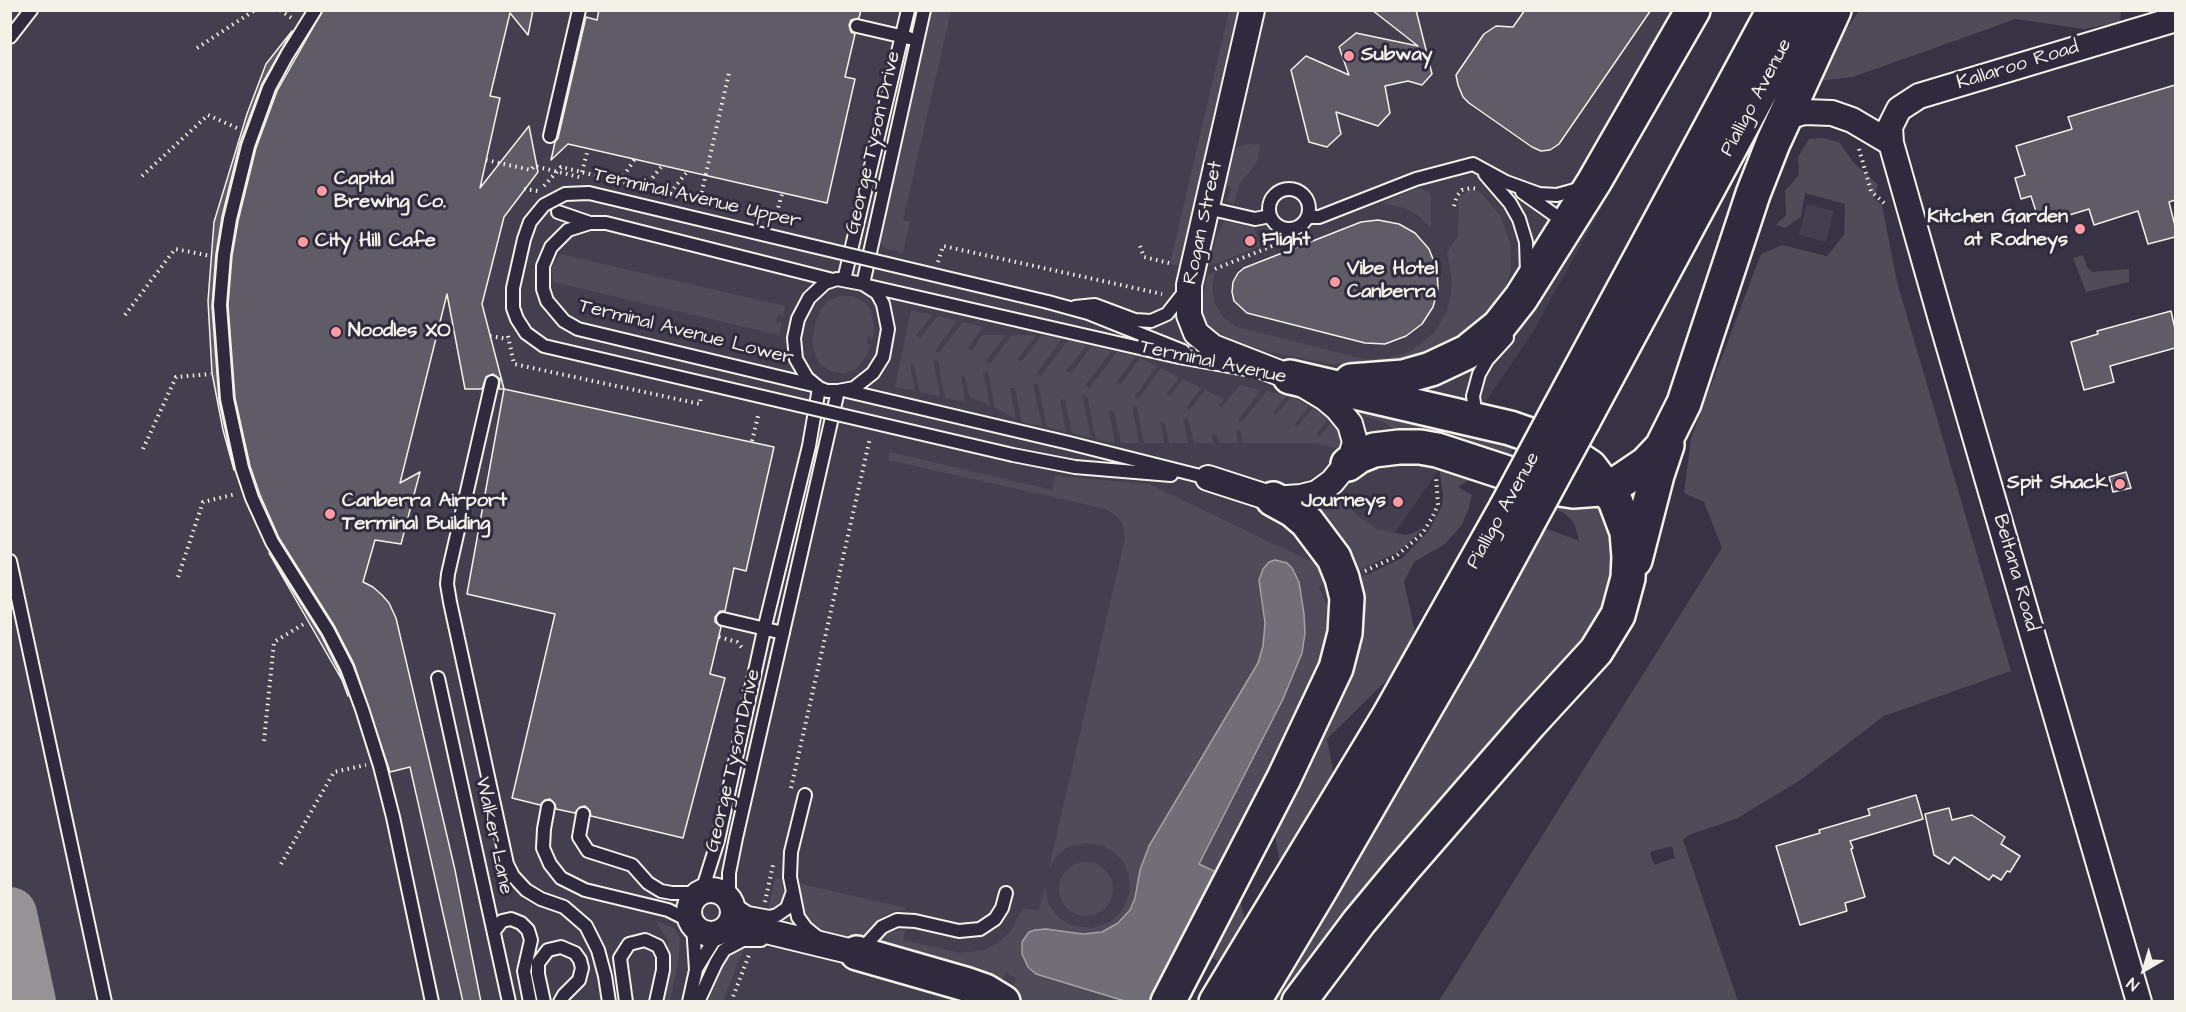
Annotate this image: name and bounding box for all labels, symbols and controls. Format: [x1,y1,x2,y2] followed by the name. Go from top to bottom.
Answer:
[1716,35,1798,161] street label: Pialligo Avenue
[1954,36,2082,96] street label: Kallaroo Road
[1361,44,1433,68] place label: Subway
[841,49,907,237] street label: George Tyson Drive
[1342,49,1356,63] marker: Subway
[1179,159,1229,287] street label: Rogan Street
[591,163,803,235] street label: Terminal Avenue Upper
[334,168,446,215] place label: Capital Brewing Co.
[315,184,329,198] marker: Capital Brewing Co.
[1927,206,2068,253] place label: Kitchen Garden at Rodneys
[2073,222,2087,236] marker: Kitchen Garden at Rodneys
[1262,229,1310,253] place label: Flight
[315,230,436,254] place label: City Hill Cafe
[1243,234,1257,248] marker: Flight
[296,235,310,249] marker: City Hill Cafe
[1347,258,1438,305] place label: Vibe Hotel Canberra
[1328,275,1342,289] marker: Vibe Hotel Canberra
[576,295,796,371] street label: Terminal Avenue Lower
[348,320,451,344] place label: Noodles XO
[329,325,343,339] marker: Noodles XO
[1138,336,1288,390] street label: Terminal Avenue
[1462,448,1546,574] street label: Pialligo Avenue
[2007,472,2108,496] place label: Spit Shack
[2113,477,2127,491] marker: Spit Shack
[342,490,507,537] place label: Canberra Airport Terminal Building
[1301,490,1386,514] place label: Journeys
[1391,495,1405,509] marker: Journeys
[323,507,337,521] marker: Canberra Airport Terminal Building
[1987,512,2043,634] street label: Beltana Road
[701,667,767,855] street label: George Tyson Drive
[469,775,517,897] street label: Walker Lane
[2114,940,2174,1000] north arrow
[2122,972,2144,996] text: N

